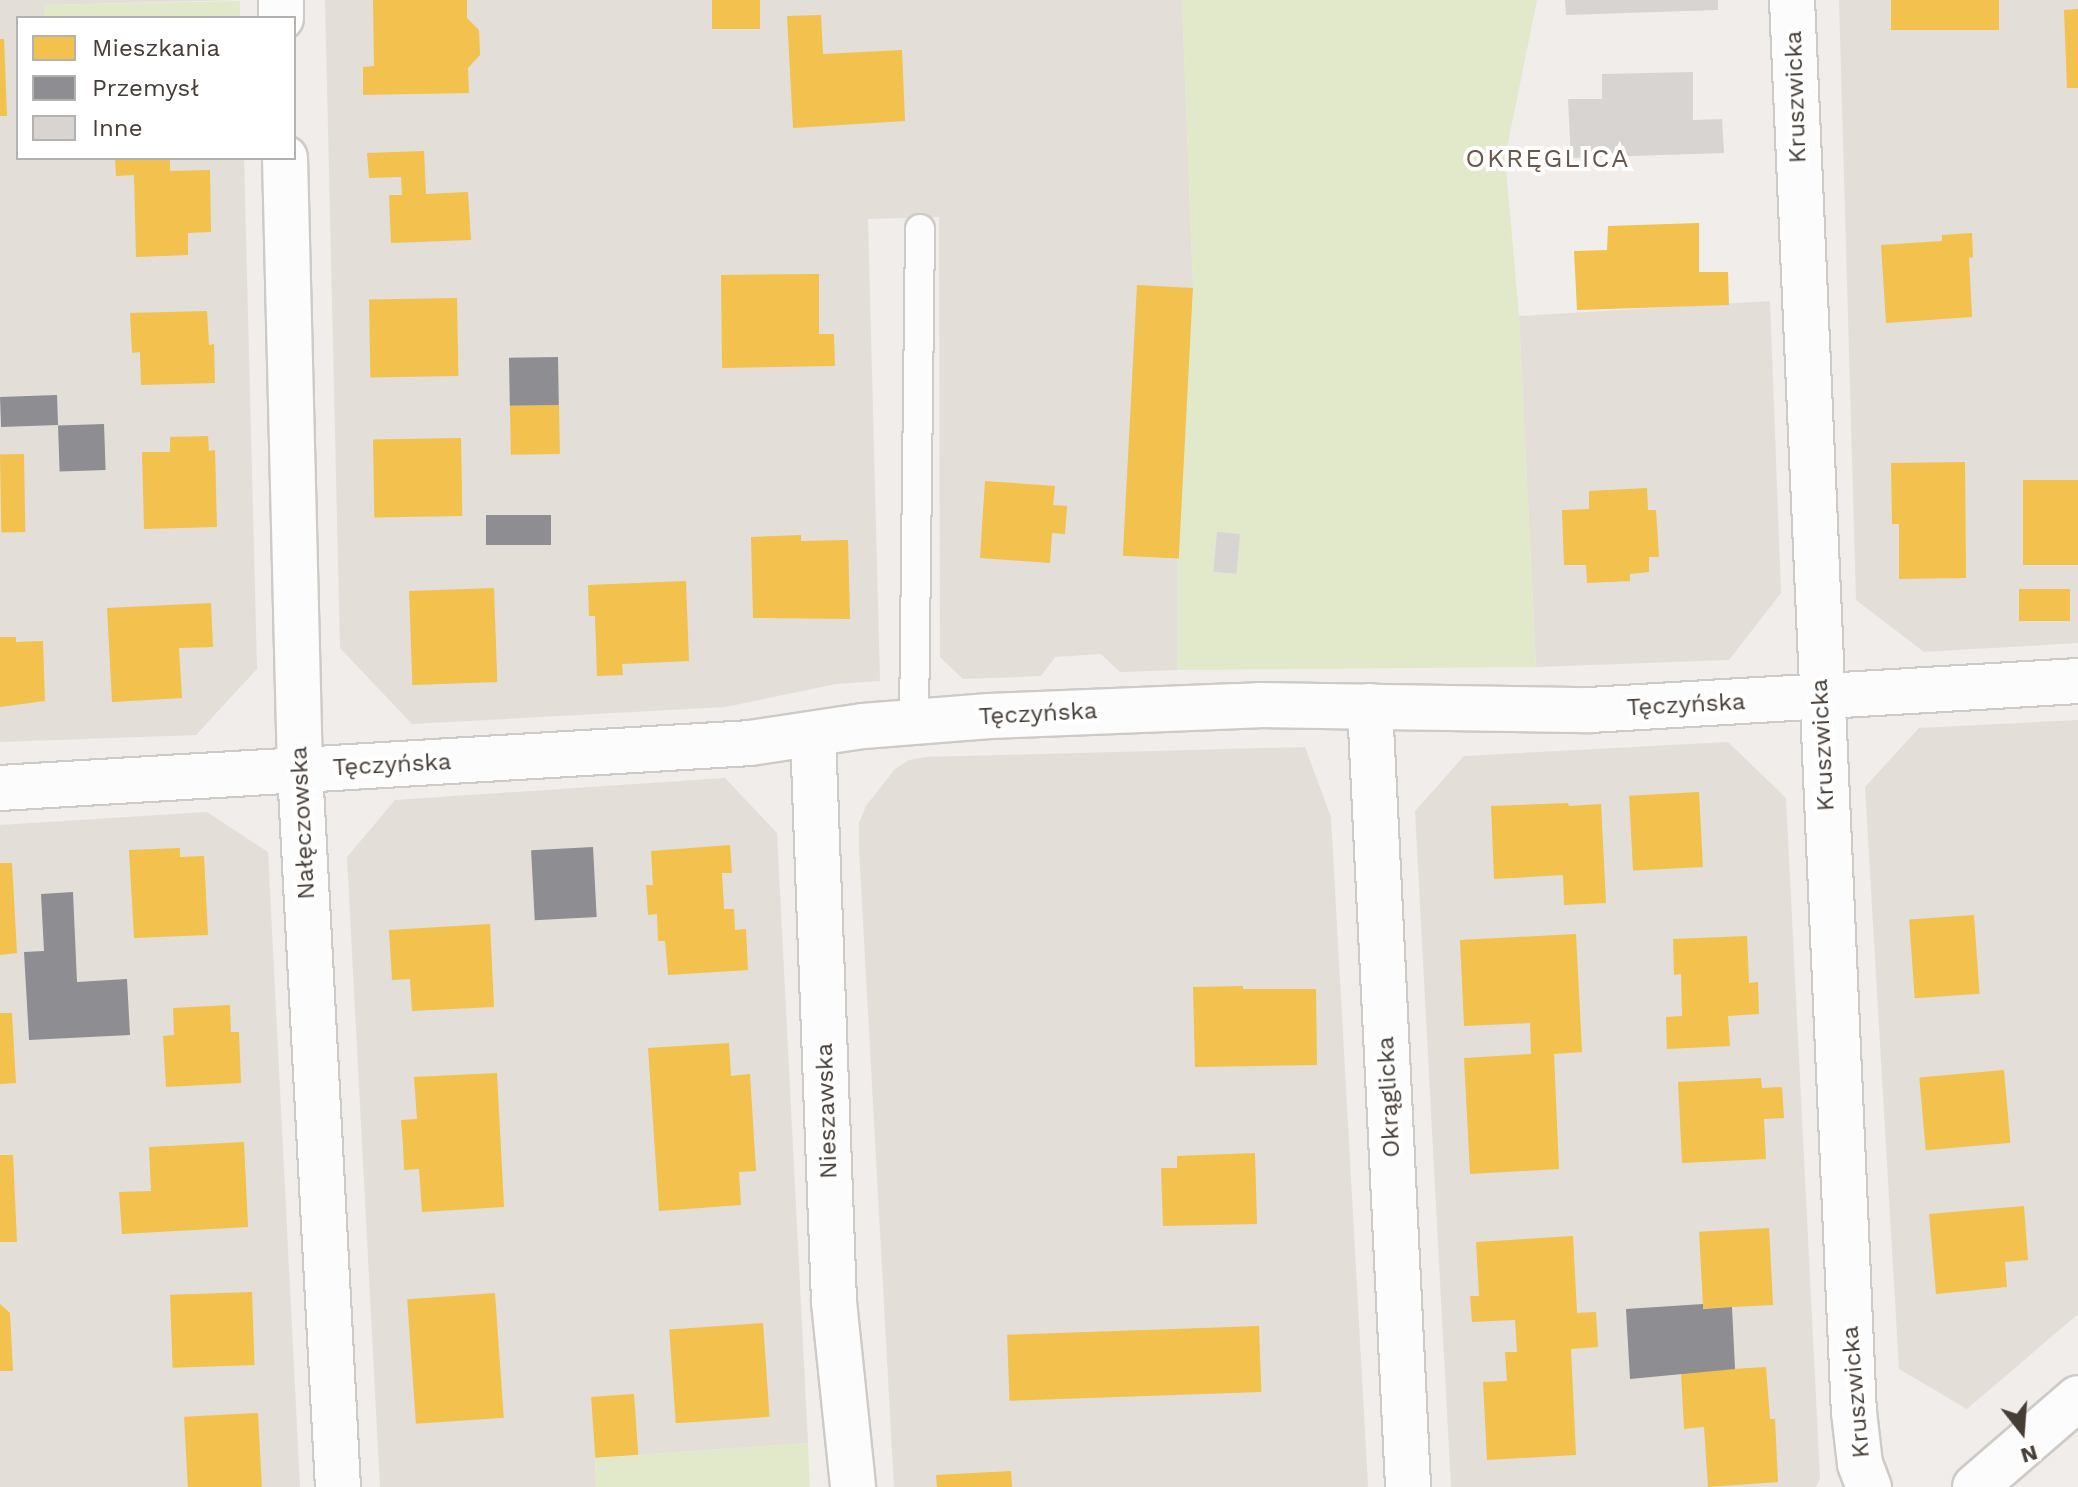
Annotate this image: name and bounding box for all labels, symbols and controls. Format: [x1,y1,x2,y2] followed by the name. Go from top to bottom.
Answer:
[16,16,296,160] legend
[1779,30,1813,164] street label: Kruszwicka
[92,34,220,62] text: Mieszkania
[92,74,199,102] text: Przemysł
[92,114,143,142] text: Inne
[1465,143,1631,175] district label: OKRĘGLICA
[1805,678,1841,812] street label: Kruszwicka
[1626,688,1746,722] street label: Tęczyńska
[978,697,1098,731] street label: Tęczyńska
[285,746,321,900] street label: Nałęczowska
[332,748,452,782] street label: Tęczyńska
[1371,1036,1407,1158] street label: Okrąglicka
[810,1043,844,1179] street label: Nieszawska
[1836,1325,1876,1459] street label: Kruszwicka
[1982,1391,2062,1471] north arrow
[2018,1440,2041,1469] text: N

